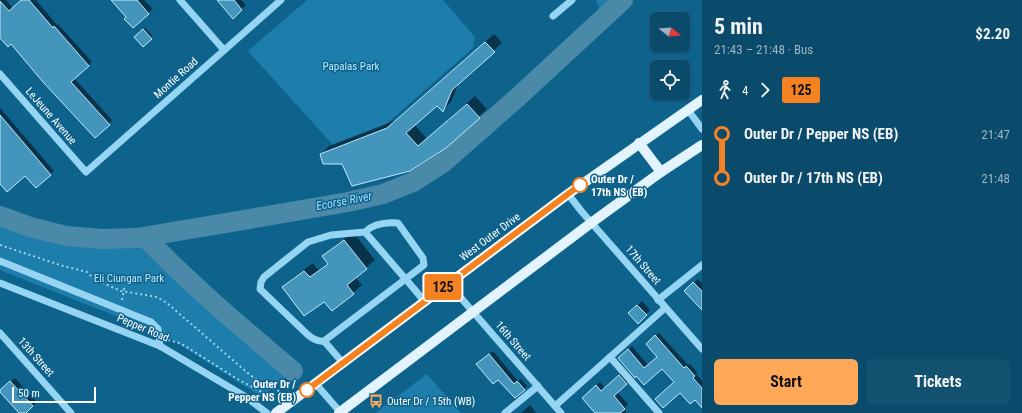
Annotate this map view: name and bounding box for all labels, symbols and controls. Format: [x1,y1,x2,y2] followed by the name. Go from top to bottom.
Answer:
[650,12,690,52] north arrow
[650,12,690,100] map controls
[714,14,763,39] text: 5 min
[975,25,1010,43] text: $2.20
[714,42,813,57] text: 21:43 – 21:48 · Bus
[151,55,201,101] street label: Montie Road
[323,60,380,73] park label: Papalas Park
[650,60,690,100] button: locate
[714,79,736,101] icon: walk
[754,79,776,101] icon: forward
[790,82,812,98] text: 125
[742,83,748,98] text: 4
[23,85,79,147] street label: LeJeune Avenue
[744,125,898,143] text: Outer Dr / Pepper NS (EB)
[981,127,1010,142] text: 21:47
[744,169,883,187] text: Outer Dr / 17th NS (EB)
[981,171,1010,186] text: 21:48
[591,173,647,199] place label: Outer Dr / 17th NS (EB)
[572,177,588,193] marker: Outer Dr / 17th NS (EB)
[315,189,374,213] water label: Ecorse River
[457,210,523,264] street label: West Outer Drive
[622,243,664,287] street label: 17th Street
[94,272,164,285] park label: Eli Ciungan Park
[420,274,466,300] line badge: 125
[432,279,454,295] text: 125
[115,311,171,345] street label: Pepper Road
[492,319,534,363] street label: 16th Street
[15,335,57,379] street label: 13th Street
[714,359,858,405] button: Start
[866,359,1010,405] button: Tickets
[228,378,296,404] place label: Outer Dr / Pepper NS (EB)
[299,382,315,398] marker: Outer Dr / Pepper NS (EB)
[12,385,96,404] scale bar
[18,387,40,400] text: 50 m
[368,393,384,409] bus stop icon: Outer Dr / 15th (WB)
[387,395,475,408] place label: Outer Dr / 15th (WB)

